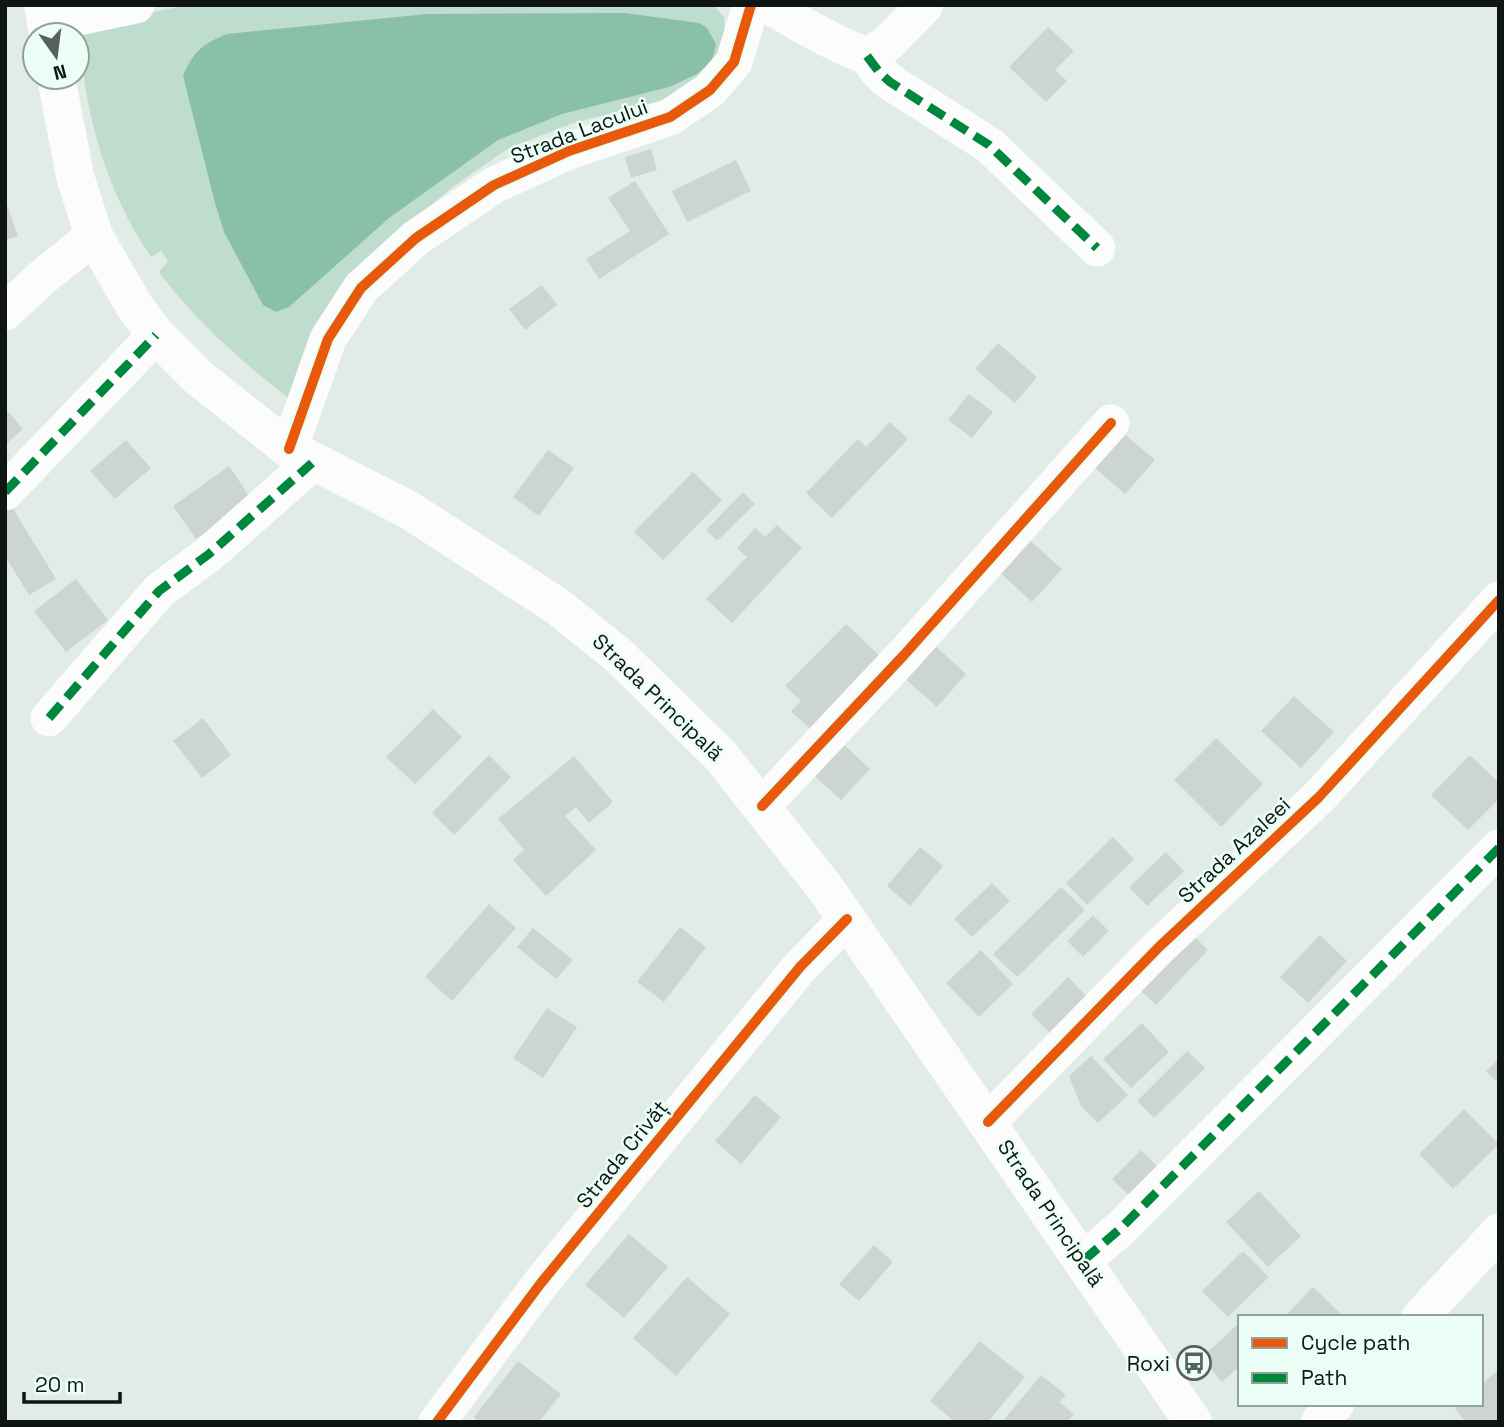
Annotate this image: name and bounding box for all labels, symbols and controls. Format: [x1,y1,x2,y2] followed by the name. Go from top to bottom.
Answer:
[21,21,91,91] north arrow
[51,58,69,86] text: N
[507,92,651,170] street label: Strada Lacului
[587,628,729,766] street label: Strada Principală
[1172,791,1296,909] street label: Strada Azaleei
[570,1094,674,1214] street label: Strada Crivăț
[992,1134,1110,1292] street label: Strada Principală
[1238,1315,1483,1406] legend
[1301,1329,1410,1356] text: Cycle path
[1175,1344,1213,1382] bus stop icon: Roxi
[1127,1350,1170,1377] place label: Roxi
[24,1360,121,1404] scale bar
[1301,1364,1347,1391] text: Path
[35,1371,85,1398] text: 20 m

